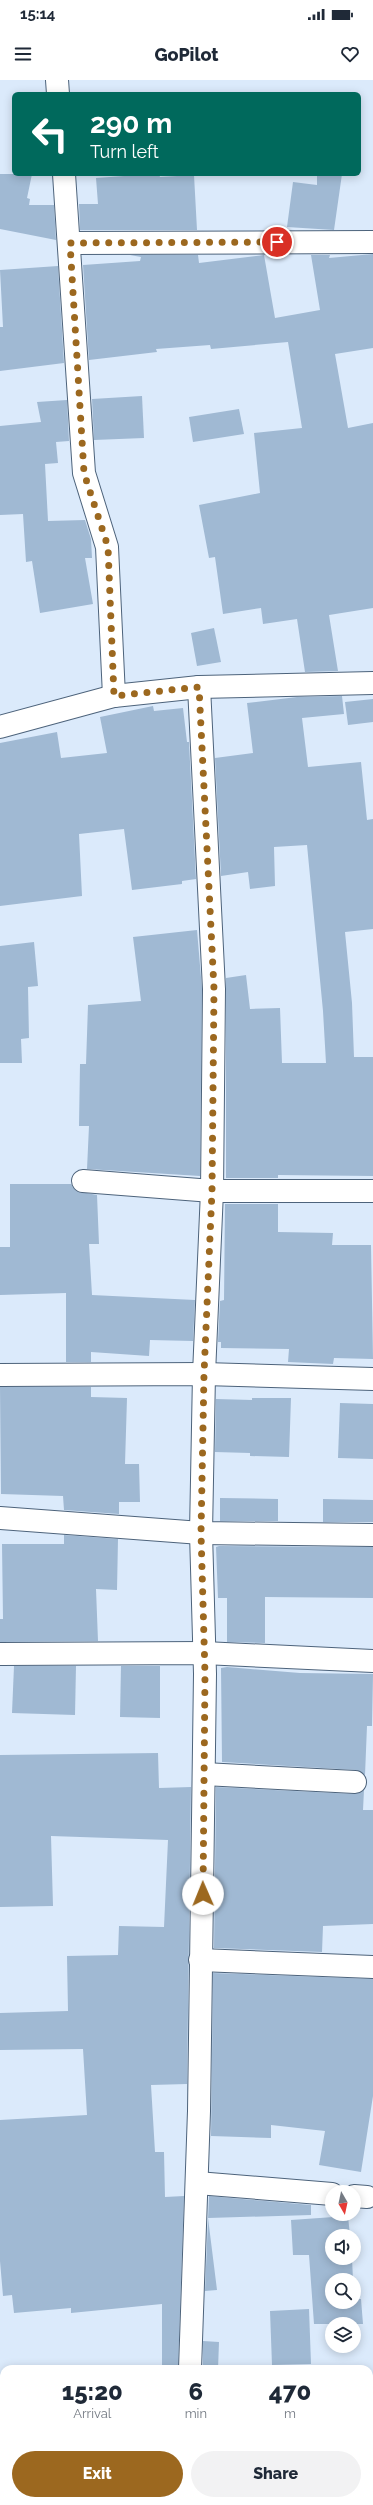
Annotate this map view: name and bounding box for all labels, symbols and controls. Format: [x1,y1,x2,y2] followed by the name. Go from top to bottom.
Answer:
[20,5,55,23] text: 15:14
[12,43,34,65] icon: menu
[339,43,361,65] icon: heart
[154,44,219,65] text: GoPilot
[90,107,172,140] text: 290 m
[24,108,76,160] icon: left
[90,141,159,162] text: Turn left
[260,225,294,259] pin
[266,231,288,253] icon: arrive
[182,1873,224,1915] position arrow
[325,2185,361,2221] north arrow
[325,2185,361,2353] map controls
[325,2229,361,2265] button: sound
[325,2273,361,2309] button: search
[325,2317,361,2353] button: layers
[62,2377,123,2406] text: 15:20
[189,2377,203,2406] text: 6
[269,2377,311,2406] text: 470
[73,2406,111,2421] text: Arrival
[185,2406,207,2421] text: min
[284,2406,296,2421] text: m
[12,2451,183,2497] button: Exit
[191,2451,361,2497] button: Share

